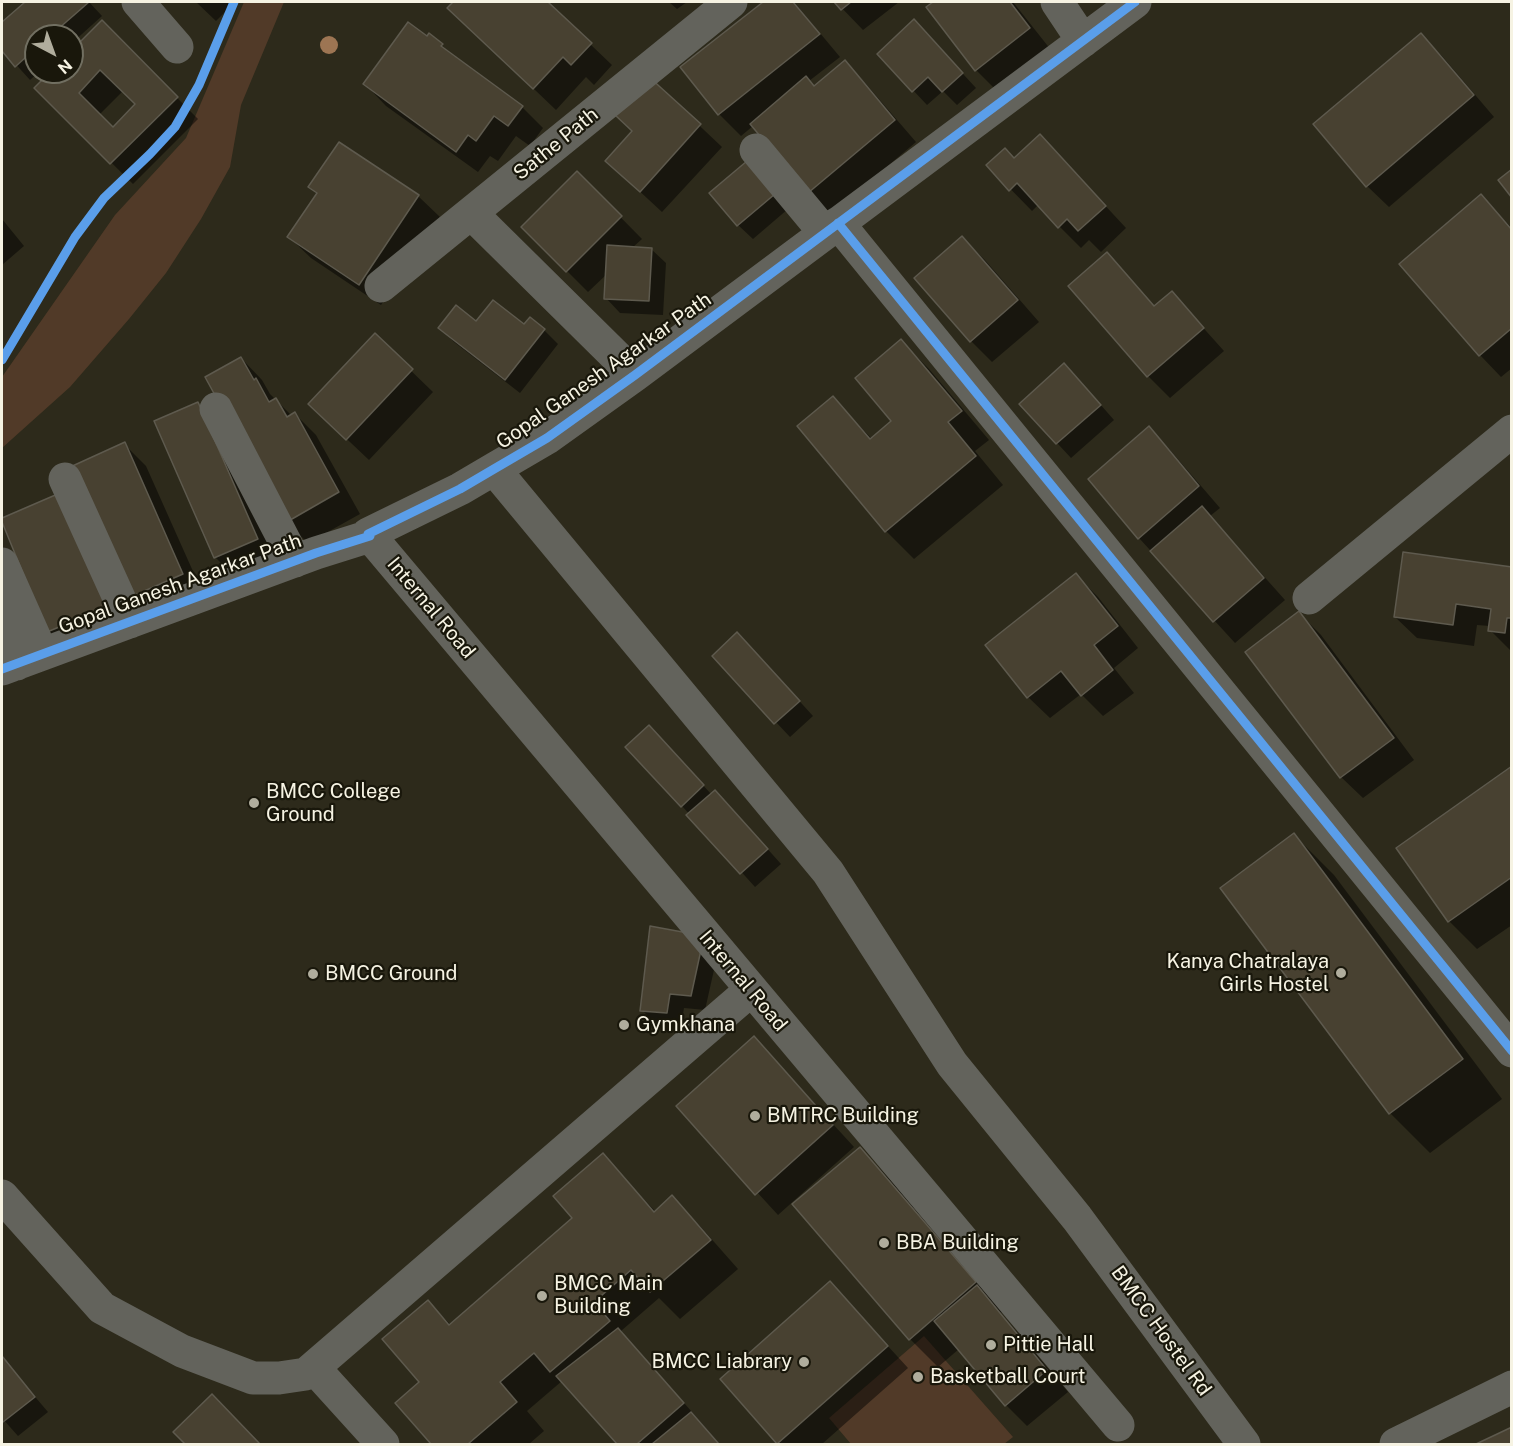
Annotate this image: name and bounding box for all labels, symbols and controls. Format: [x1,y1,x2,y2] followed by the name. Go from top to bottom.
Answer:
[24,24,84,84] north arrow
[54,55,76,78] text: N
[509,103,603,185] street label: Sathe Path
[492,288,716,454] street label: Gopal Ganesh Agarkar Path
[55,529,305,639] street label: Gopal Ganesh Agarkar Path
[382,553,480,663] street label: Internal Road
[266,780,401,827] place label: BMCC College Ground
[247,796,261,810] marker: BMCC College Ground
[694,926,792,1036] street label: Internal Road
[1166,950,1329,997] place label: Kanya Chatralaya Girls Hostel
[325,962,457,986] place label: BMCC Ground
[1334,966,1348,980] marker: Kanya Chatralaya Girls Hostel
[306,967,320,981] marker: BMCC Ground
[636,1013,735,1037] place label: Gymkhana
[617,1018,631,1032] marker: Gymkhana
[767,1104,919,1128] place label: BMTRC Building
[748,1109,762,1123] marker: BMTRC Building
[896,1231,1019,1255] place label: BBA Building
[877,1236,891,1250] marker: BBA Building
[1106,1261,1216,1401] street label: BMCC Hostel Rd
[554,1272,663,1319] place label: BMCC Main Building
[535,1289,549,1303] marker: BMCC Main Building
[1003,1333,1095,1357] place label: Pittie Hall
[984,1338,998,1352] marker: Pittie Hall
[652,1350,792,1374] place label: BMCC Liabrary
[797,1355,811,1369] marker: BMCC Liabrary
[930,1365,1085,1389] place label: Basketball Court
[911,1370,925,1384] marker: Basketball Court

